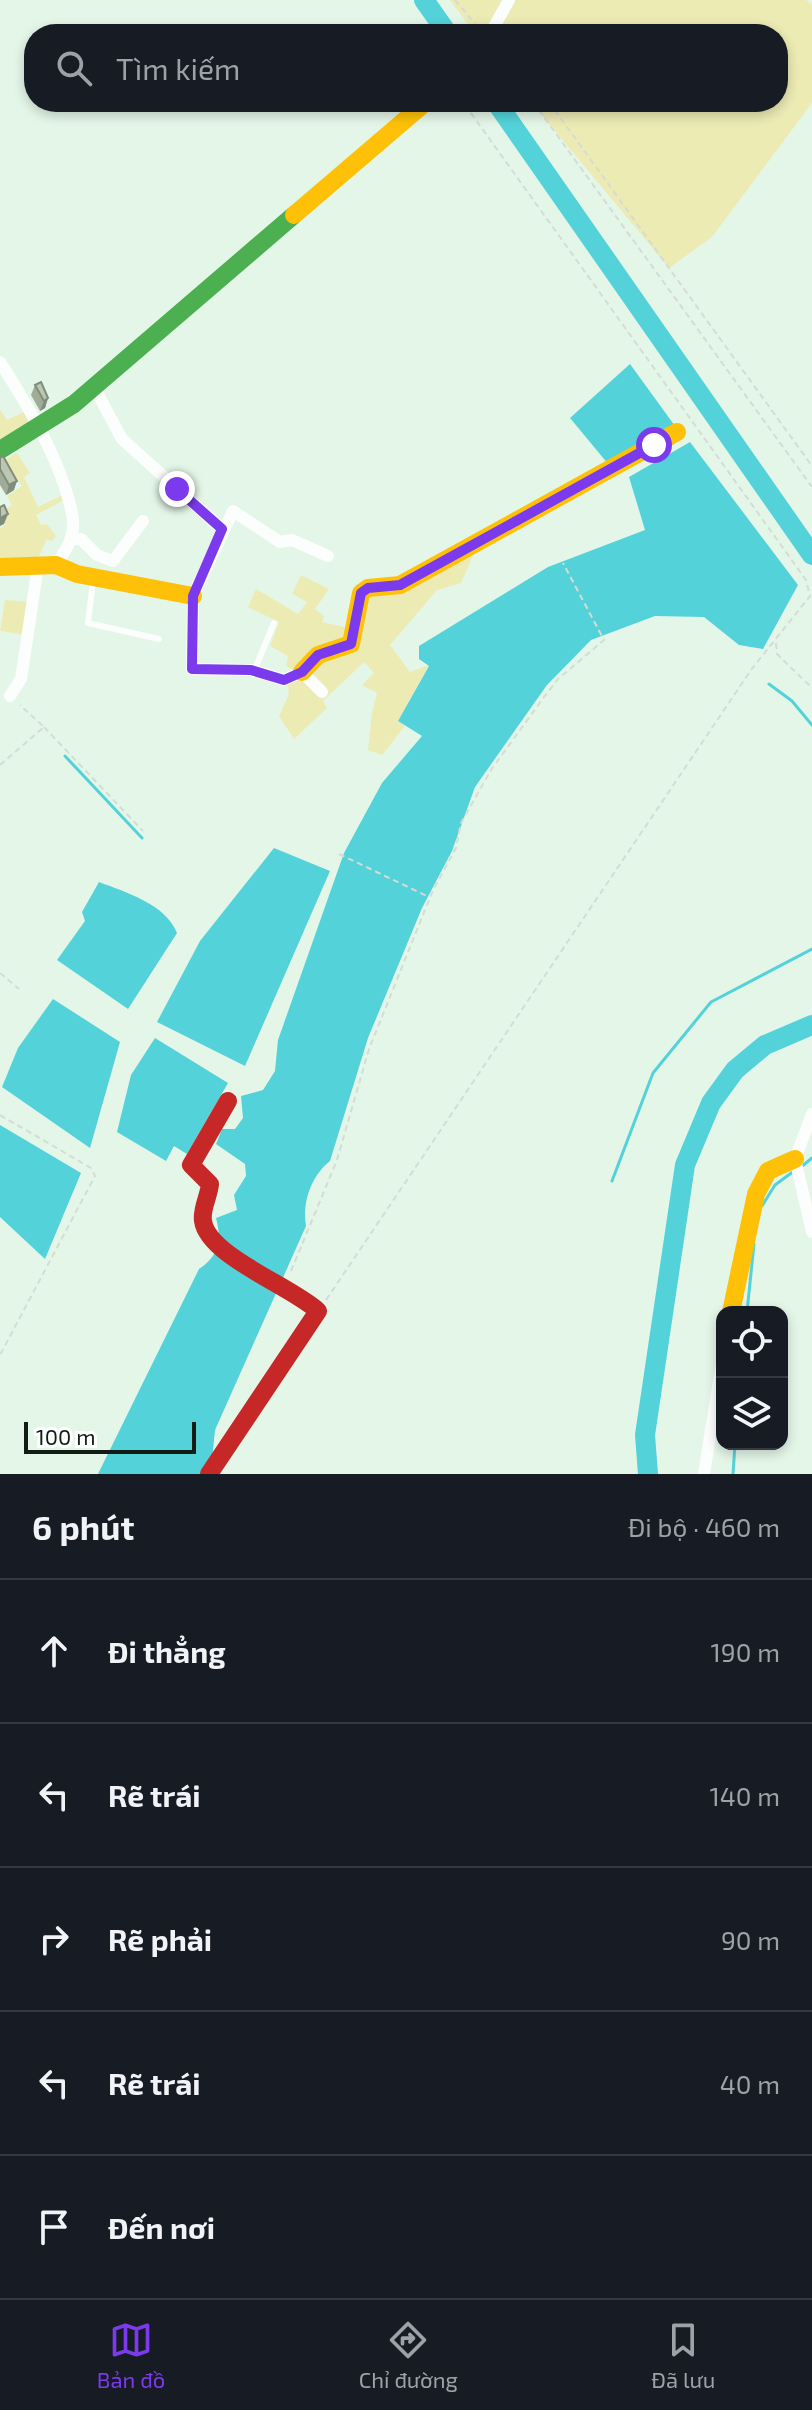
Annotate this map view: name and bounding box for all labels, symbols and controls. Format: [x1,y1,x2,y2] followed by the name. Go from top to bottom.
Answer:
[24,24,788,112] search box
[52,46,96,90] icon: search
[116,50,240,86] text: Tìm kiếm
[636,427,672,463] route start
[159,471,195,507] route end
[716,1306,788,1450] map controls
[716,1306,788,1378] button: locate
[716,1378,788,1450] button: layers
[24,1418,196,1454] scale bar
[36,1423,95,1449] text: 100 m
[32,1506,134,1547] text: 6 phút
[628,1511,780,1542] text: Đi bộ · 460 m
[32,1629,76,1673] icon: ahead
[108,1633,226,1669] text: Đi thẳng
[711,1636,780,1667] text: 190 m
[32,1773,76,1817] icon: left
[108,1777,201,1813] text: Rẽ trái
[709,1780,780,1811] text: 140 m
[32,1917,76,1961] icon: right
[108,1921,212,1957] text: Rẽ phải
[721,1924,780,1955] text: 90 m
[32,2061,76,2105] icon: left
[108,2065,201,2101] text: Rẽ trái
[720,2068,780,2099] text: 40 m
[32,2205,76,2249] icon: arrive
[108,2209,215,2245] text: Đến nơi
[97,2318,165,2392] tab: Bản đồ
[359,2318,458,2392] tab: Chỉ đường
[651,2318,715,2392] tab: Đã lưu

